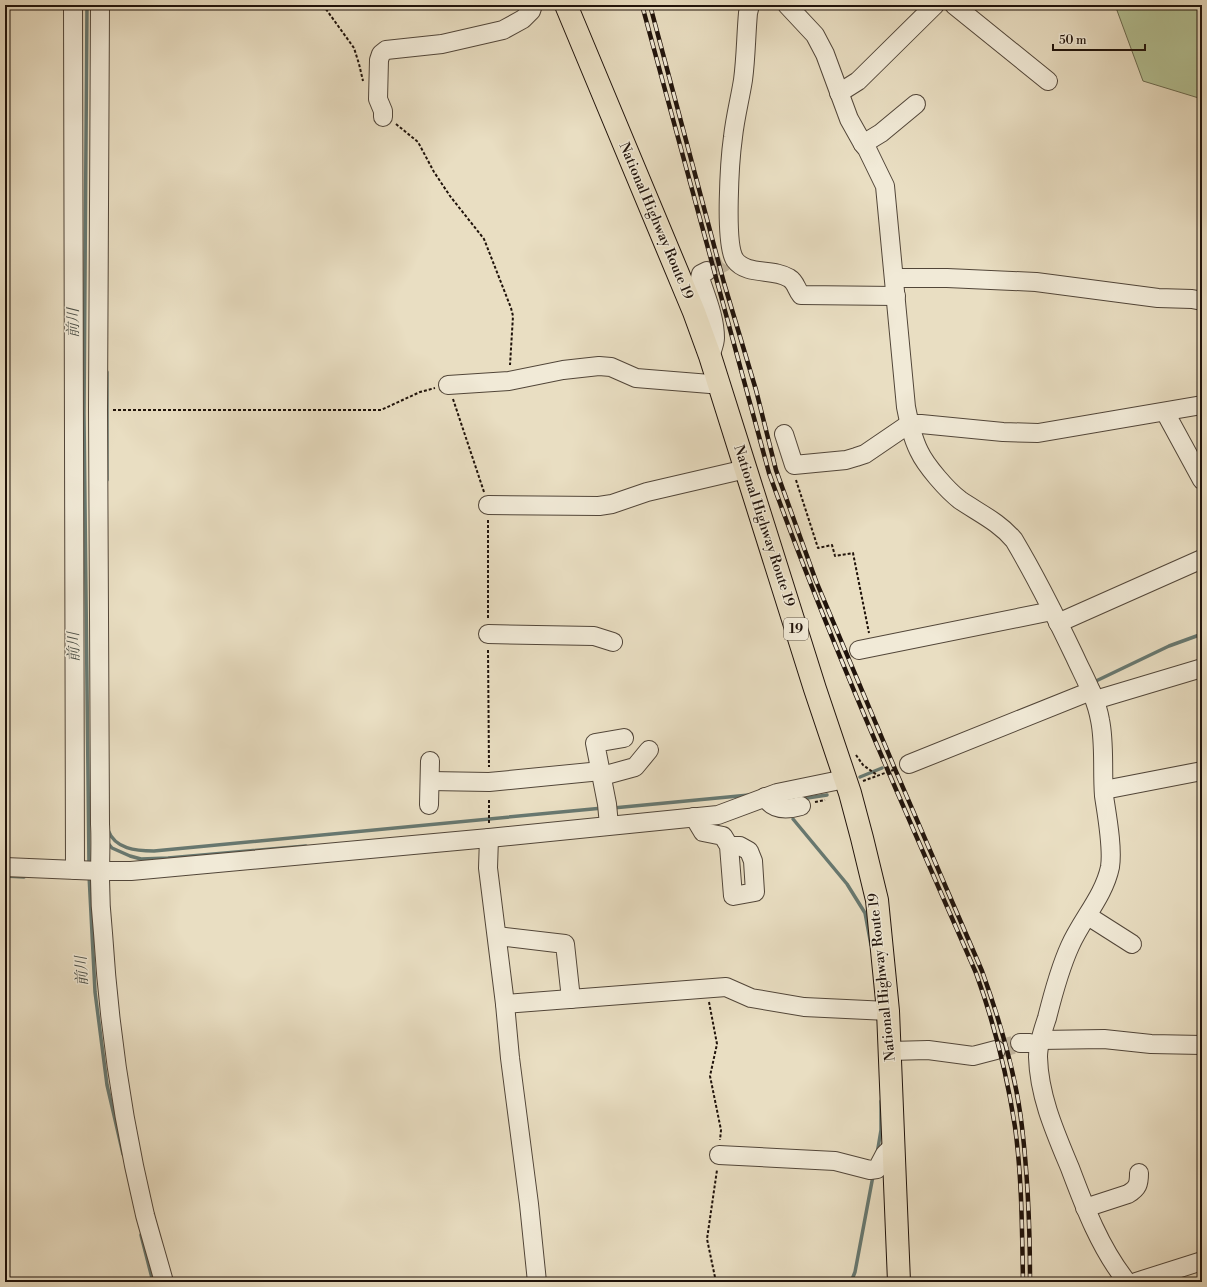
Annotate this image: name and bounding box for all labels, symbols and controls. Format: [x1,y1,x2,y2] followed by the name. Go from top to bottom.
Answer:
[1053,26,1145,52] scale bar
[1059,33,1087,48] text: 50 m
[615,140,697,302] street label: National Highway Route 19
[64,306,83,338] water label: 前川
[729,443,799,609] street label: National Highway Route 19
[784,618,808,640] road number: 19
[64,630,84,662] water label: 前川
[864,892,900,1062] street label: National Highway Route 19
[72,954,92,986] water label: 前川

